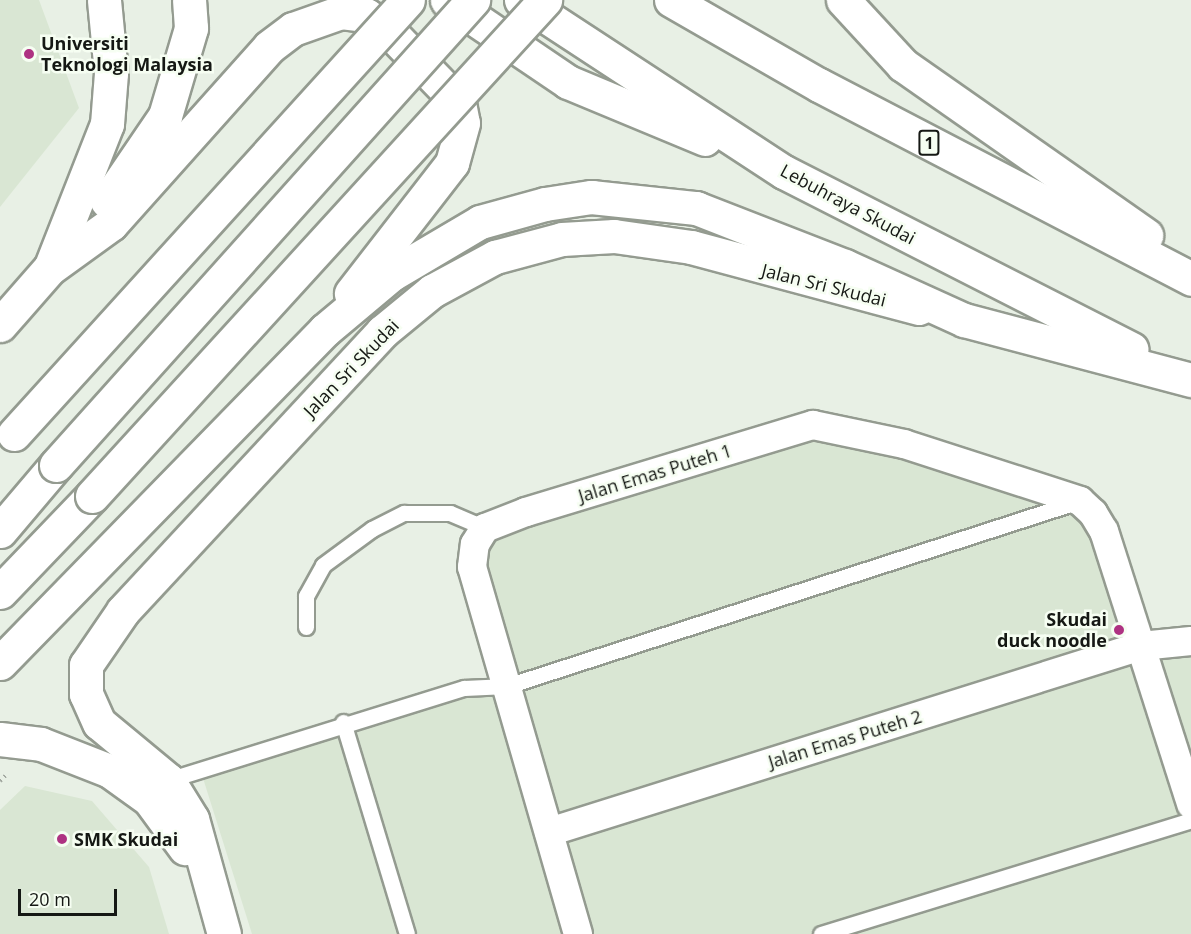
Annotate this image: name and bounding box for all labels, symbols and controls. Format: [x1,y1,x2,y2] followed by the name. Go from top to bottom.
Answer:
[41,33,213,76] place label: Universiti Teknologi Malaysia
[22,47,36,61] marker: Universiti Teknologi Malaysia
[917,130,941,156] road number: 1
[777,159,919,249] street label: Lebuhraya Skudai
[760,259,888,311] street label: Jalan Sri Skudai
[299,315,403,421] street label: Jalan Sri Skudai
[576,439,734,507] street label: Jalan Emas Puteh 1
[997,609,1107,652] place label: Skudai duck noodle
[1112,623,1126,637] marker: Skudai duck noodle
[766,705,924,773] street label: Jalan Emas Puteh 2
[74,828,178,850] place label: SMK Skudai
[55,832,69,846] marker: SMK Skudai
[21,877,120,915] scale bar
[29,887,71,911] text: 20 m

